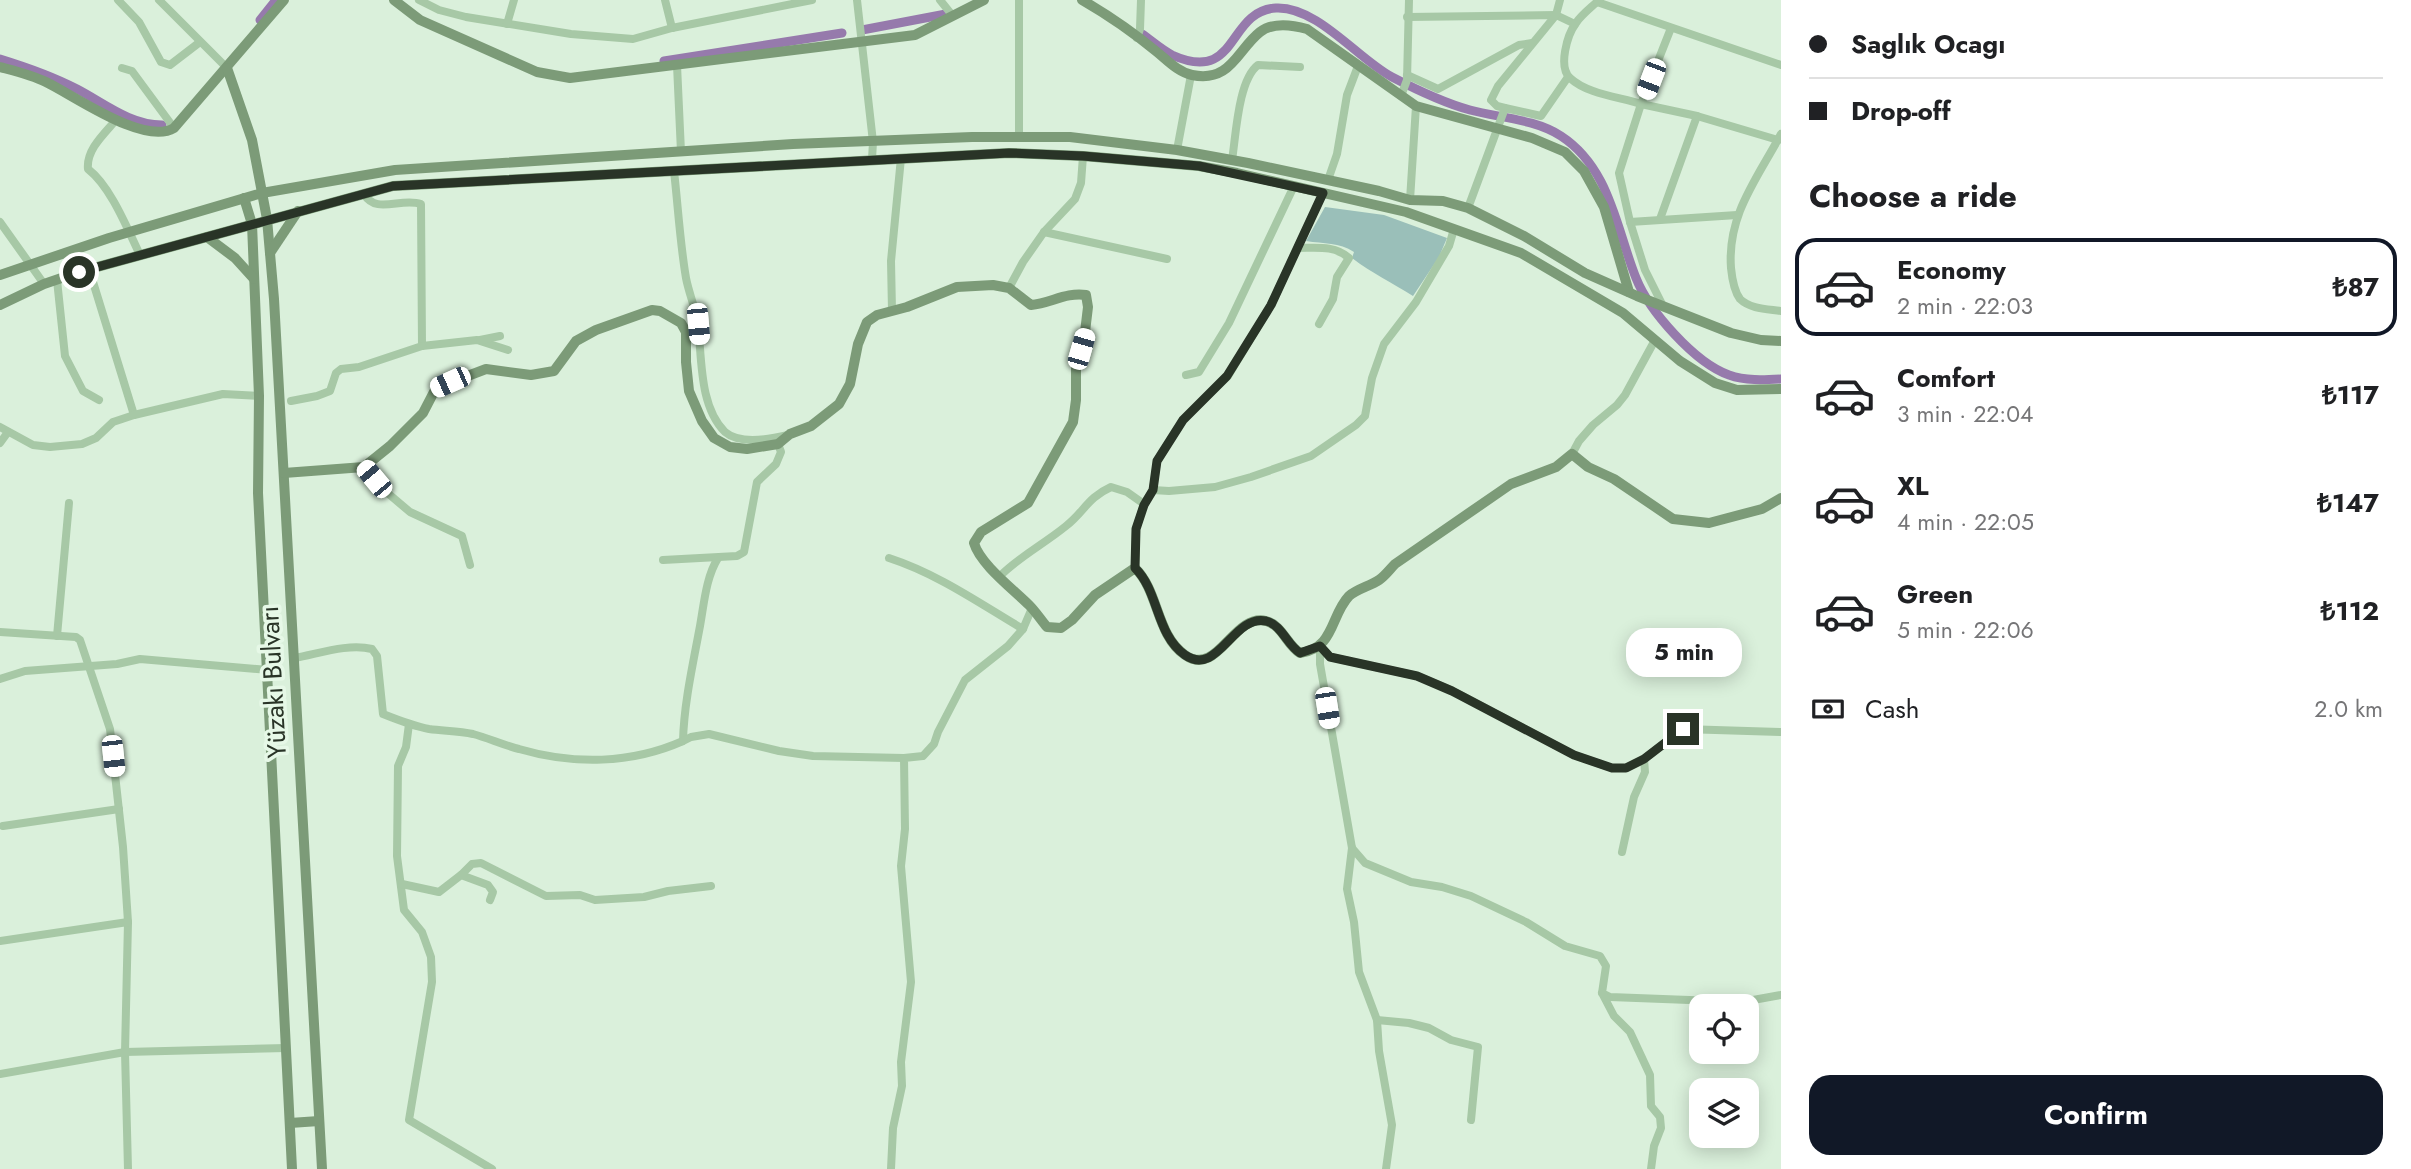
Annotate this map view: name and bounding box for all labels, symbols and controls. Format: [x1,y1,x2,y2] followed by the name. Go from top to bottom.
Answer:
[1851,25,2005,63] text: Saglık Ocagı
[1634,56,1669,102] car
[1851,92,1951,130] text: Drop-off
[1809,173,2017,219] text: Choose a ride
[1897,251,2006,289] text: Economy
[63,256,95,288] route start
[1813,256,1876,319] icon: car
[2333,268,2379,306] text: ₺87
[1897,289,2033,323] text: 2 min · 22:03
[686,302,711,346] car
[1066,326,1097,372] car
[1897,359,1995,397] text: Comfort
[427,364,474,400] car
[1813,364,1876,427] icon: car
[2322,376,2379,414] text: ₺117
[1897,397,2033,431] text: 3 min · 22:04
[353,456,396,502] car
[1897,467,1929,505] text: XL
[1813,472,1876,535] icon: car
[2317,484,2379,522] text: ₺147
[1897,505,2034,539] text: 4 min · 22:05
[1897,575,1973,613] text: Green
[1813,580,1876,643] icon: car
[2321,592,2379,630] text: ₺112
[250,605,296,759] street label: Yüzakı Bulvarı
[1897,613,2034,647] text: 5 min · 22:06
[1625,628,1741,676] callout: 5 min
[1654,635,1714,669] text: 5 min
[1314,686,1341,730] car
[1809,690,1847,728] icon: cash
[1865,690,1919,728] text: Cash
[2314,692,2383,726] text: 2.0 km
[1667,713,1699,745] route end
[101,734,126,778] car
[1689,994,1759,1148] map controls
[1689,994,1759,1064] button: locate
[1809,1075,2383,1155] button: Confirm
[1689,1078,1759,1148] button: layers

